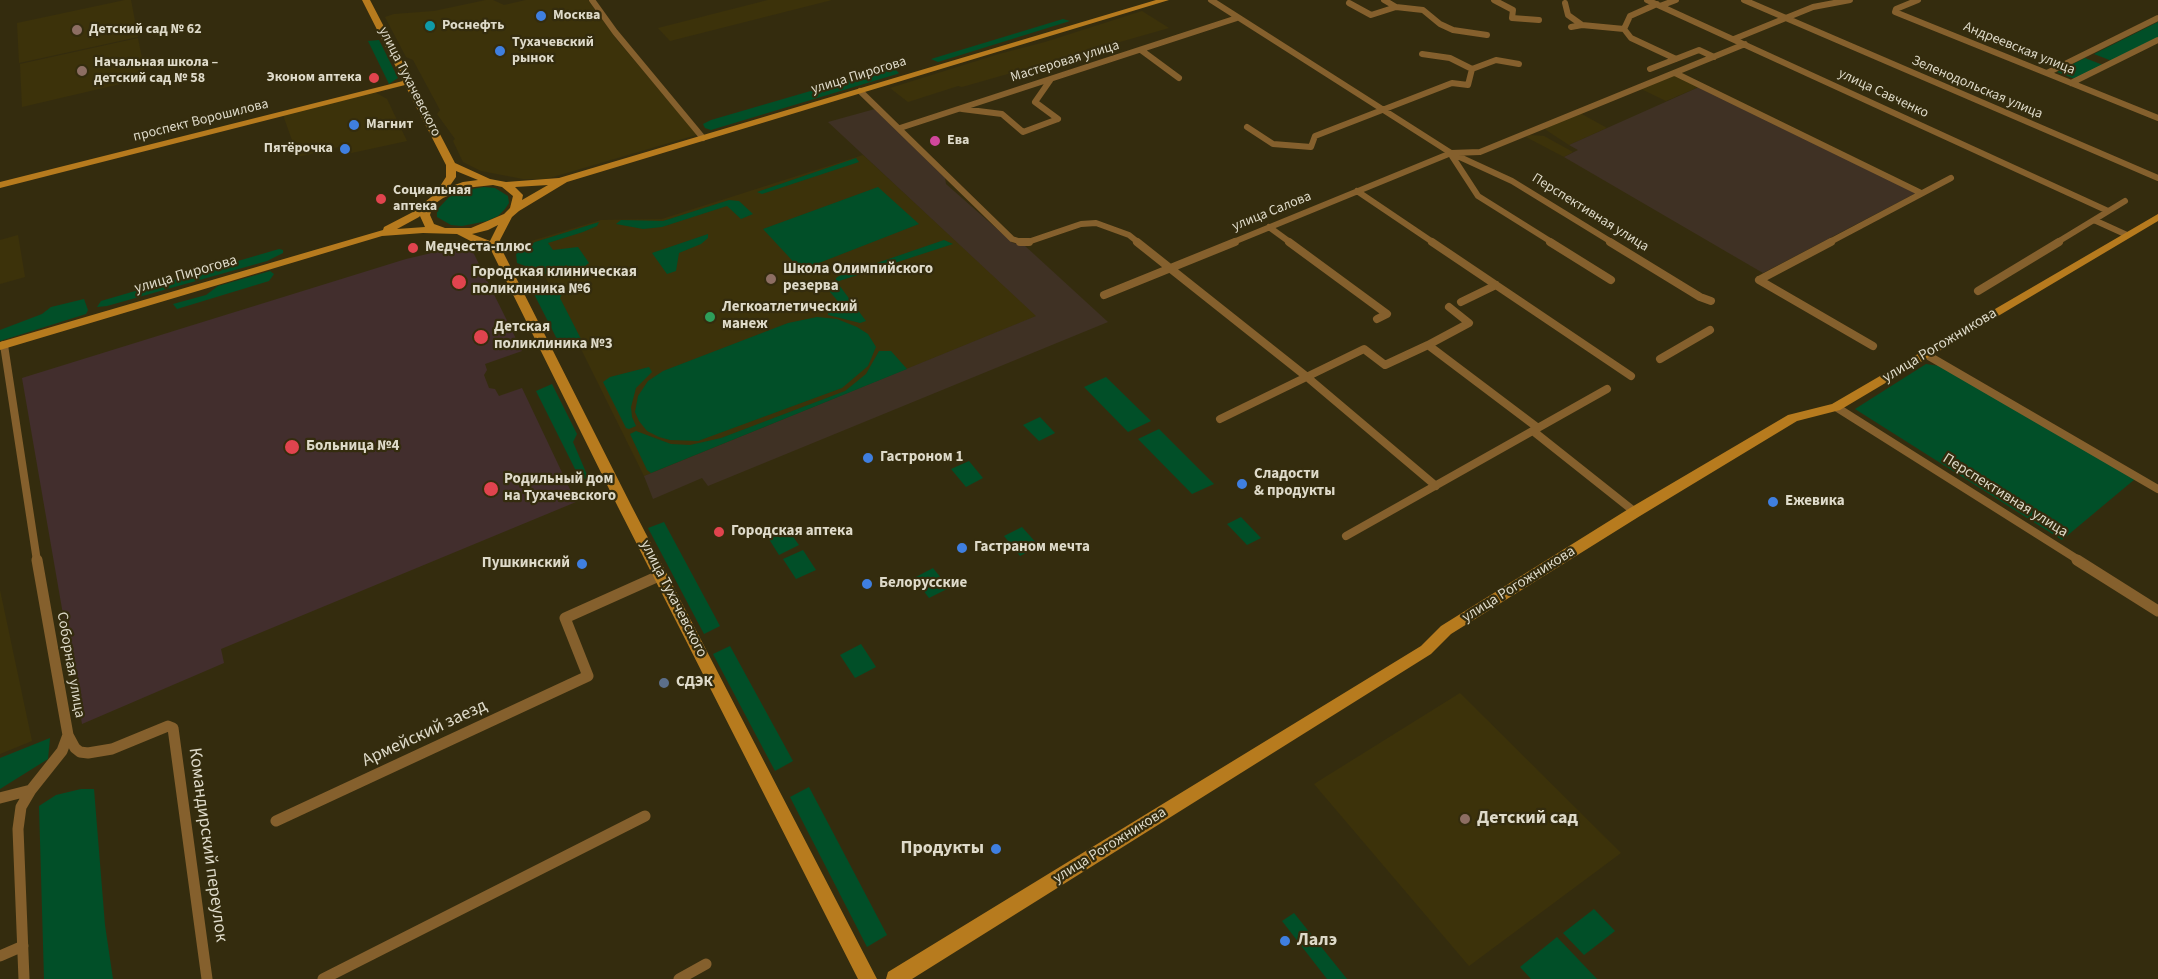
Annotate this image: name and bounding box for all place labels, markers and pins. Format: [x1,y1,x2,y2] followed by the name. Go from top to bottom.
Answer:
[553,8,600,24] place label: Москва
[534,9,548,23] marker: Москва
[442,18,504,34] place label: Роснефть
[423,19,437,33] marker: Роснефть
[89,22,202,38] place label: Детский сад № 62
[70,23,84,37] marker: Детский сад № 62
[512,35,594,68] place label: Тухачевский рынок
[493,44,507,58] marker: Тухачевский рынок
[94,55,218,88] place label: Начальная школа – детский сад № 58
[75,64,89,78] marker: Начальная школа – детский сад № 58
[267,70,362,86] place label: Эконом аптека
[367,71,381,85] marker: Эконом аптека
[366,117,413,133] place label: Магнит
[347,118,361,132] marker: Магнит
[947,133,969,149] place label: Ева
[928,134,942,148] marker: Ева
[264,141,333,157] place label: Пятёрочка
[338,142,352,156] marker: Пятёрочка
[393,183,471,216] place label: Социальная аптека
[374,192,388,206] marker: Социальная аптека
[425,239,532,257] place label: Медчеста-плюс
[406,241,420,255] marker: Медчеста-плюс
[783,261,933,296] place label: Школа Олимпийского резерва
[472,264,637,299] place label: Городская клиническая поликлиника №6
[764,272,778,286] marker: Школа Олимпийского резерва
[450,273,468,291] marker: Городская клиническая поликлиника №6
[722,299,858,334] place label: Легкоатлетический манеж
[703,310,717,324] marker: Легкоатлетический манеж
[494,319,613,354] place label: Детская поликлиника №3
[472,328,490,346] marker: Детская поликлиника №3
[283,438,301,456] marker: Больница №4
[306,438,400,456] place label: Больница №4
[880,449,963,467] place label: Гастроном 1
[861,451,875,465] marker: Гастроном 1
[1254,466,1335,501] place label: Сладости & продукты
[504,471,616,506] place label: Родильный дом на Тухачевского
[1235,477,1249,491] marker: Сладости & продукты
[482,480,500,498] marker: Родильный дом на Тухачевского
[1785,493,1845,511] place label: Ежевика
[1766,495,1780,509] marker: Ежевика
[731,523,853,541] place label: Городская аптека
[712,525,726,539] marker: Городская аптека
[974,539,1090,557] place label: Гастраном мечта
[955,541,969,555] marker: Гастраном мечта
[482,555,570,573] place label: Пушкинский
[575,557,589,571] marker: Пушкинский
[879,575,967,593] place label: Белорусские
[860,577,874,591] marker: Белорусские
[676,674,713,692] place label: СДЭК
[657,676,671,690] marker: СДЭК
[1477,808,1578,830] place label: Детский сад
[1458,812,1472,826] marker: Детский сад
[900,838,984,860] place label: Продукты
[989,842,1003,856] marker: Продукты
[1297,930,1337,952] place label: Лалэ
[1278,934,1292,948] marker: Лалэ

